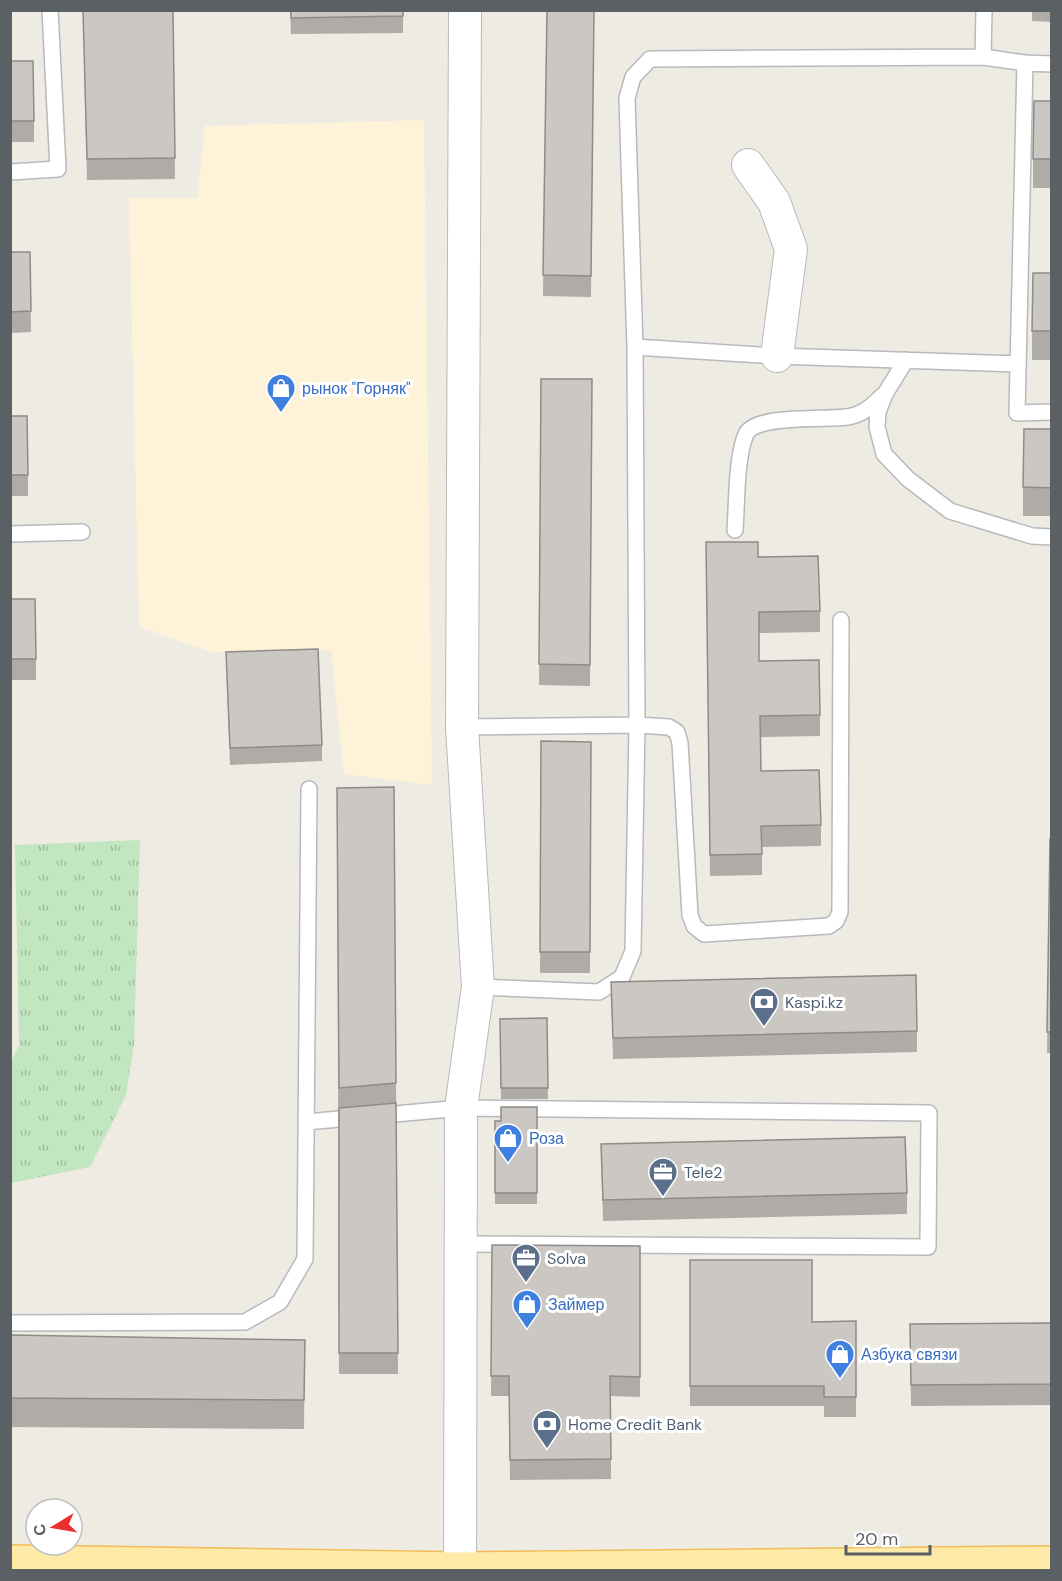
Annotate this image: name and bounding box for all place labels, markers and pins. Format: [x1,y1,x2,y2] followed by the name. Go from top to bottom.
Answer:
[265,372,297,414] shop icon: рынок "Горняк"
[302,378,411,399] place label: рынок "Горняк"
[748,986,780,1028] bank icon: Kaspi.kz
[785,992,843,1013] place label: Kaspi.kz
[492,1122,524,1164] shop icon: Роза
[529,1128,564,1149] place label: Роза
[647,1156,679,1198] office icon: Tele2
[684,1162,723,1183] place label: Tele2
[510,1242,542,1284] office icon: Solva
[547,1248,586,1269] place label: Solva
[511,1288,543,1330] shop icon: Займер
[548,1294,604,1315] place label: Займер
[824,1338,856,1380] shop icon: Азбука связи
[861,1344,957,1365] place label: Азбука связи
[531,1408,563,1450] bank icon: Home Credit Bank
[568,1414,702,1435] place label: Home Credit Bank

